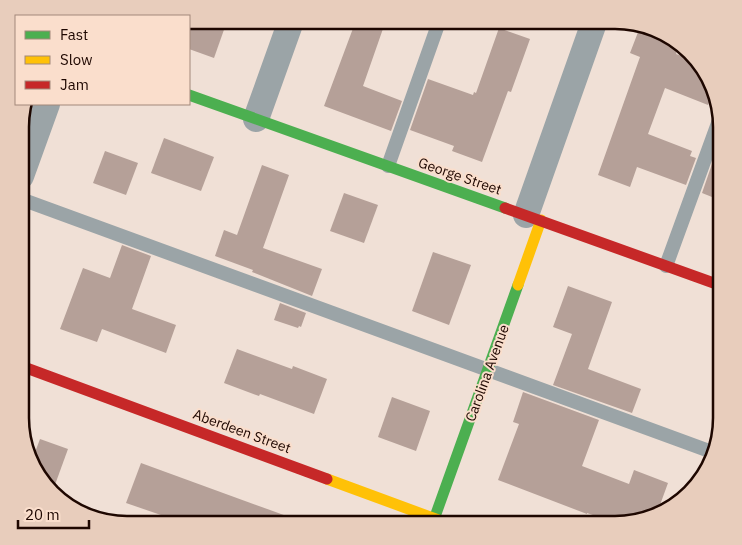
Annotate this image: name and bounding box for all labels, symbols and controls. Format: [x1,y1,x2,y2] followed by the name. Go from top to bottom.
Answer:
[15,15,190,105] legend
[60,25,88,44] text: Fast
[60,50,93,69] text: Slow
[60,75,89,94] text: Jam
[416,153,504,199] street label: George Street
[461,322,513,424] street label: Carolina Avenue
[191,405,294,457] street label: Aberdeen Street
[18,498,89,530] scale bar
[25,505,60,524] text: 20 m

